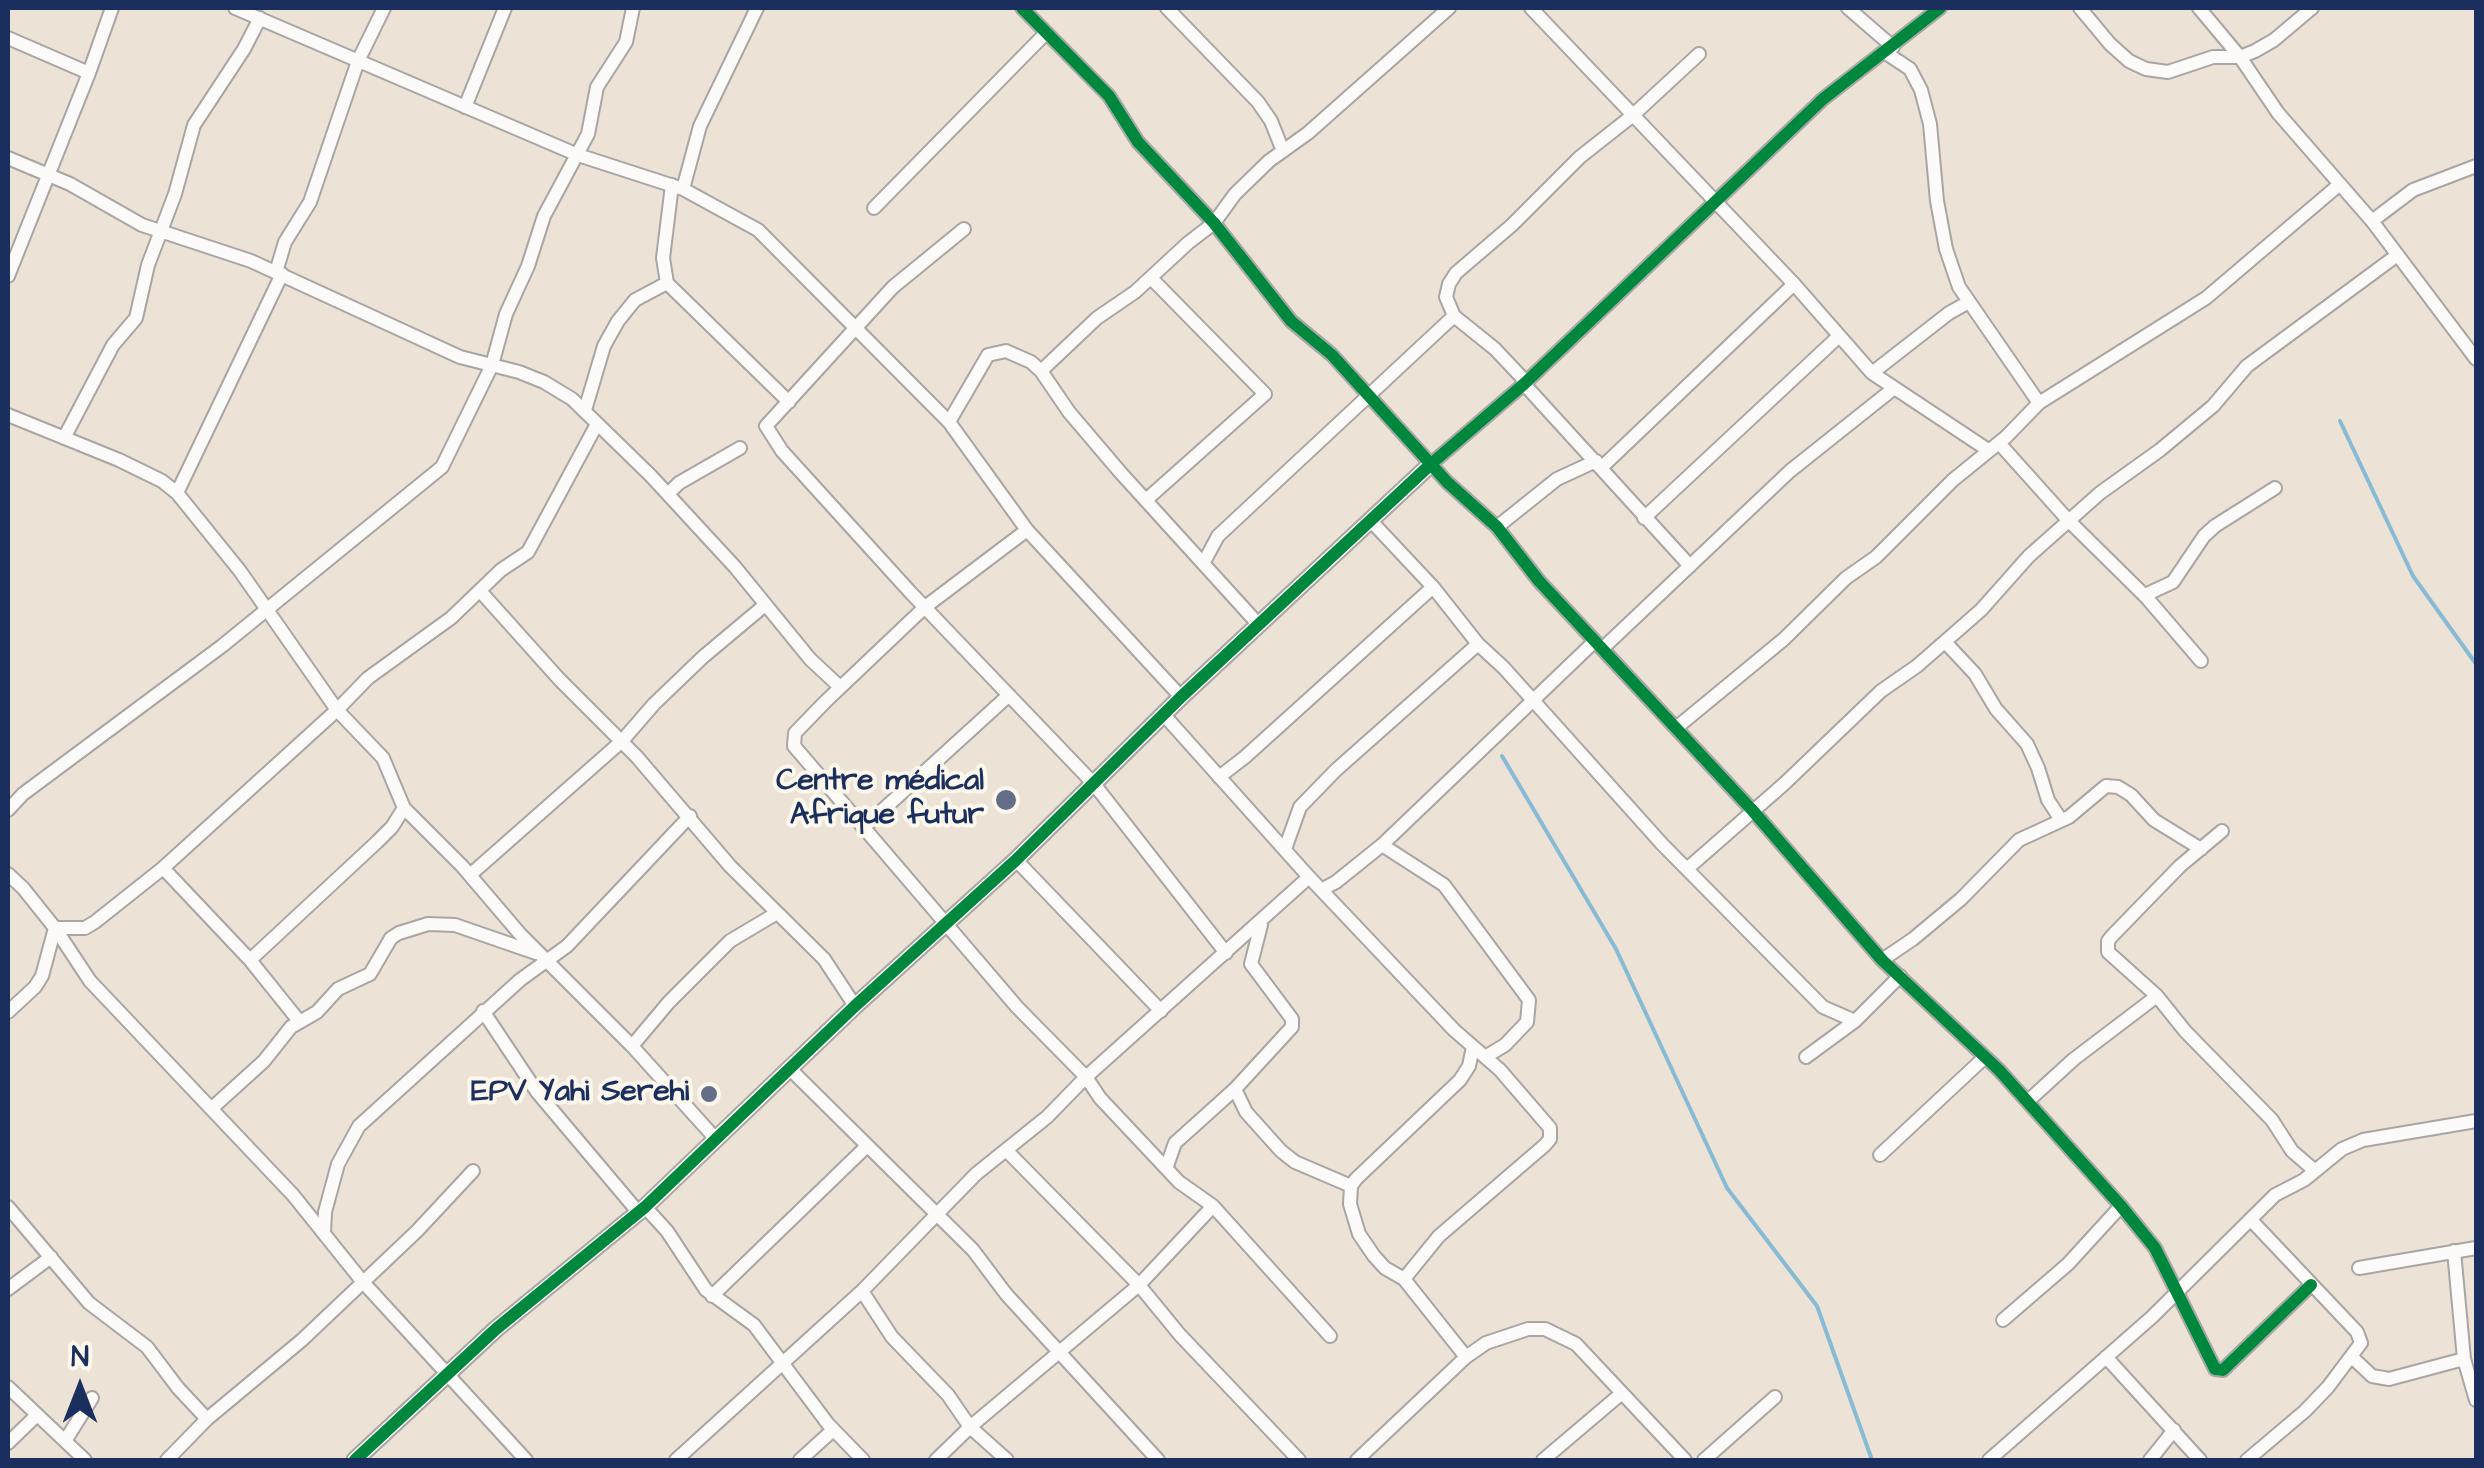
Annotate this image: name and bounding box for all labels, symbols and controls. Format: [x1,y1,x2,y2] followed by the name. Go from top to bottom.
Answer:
[776,765,984,836] place label: Centre médical Afrique futur
[993,787,1019,813] marker: Centre médical Afrique futur
[471,1076,689,1112] place label: EPV Yahi Serehi
[698,1083,720,1105] marker: EPV Yahi Serehi
[30,1338,130,1438] north arrow
[71,1338,89,1377] text: N

